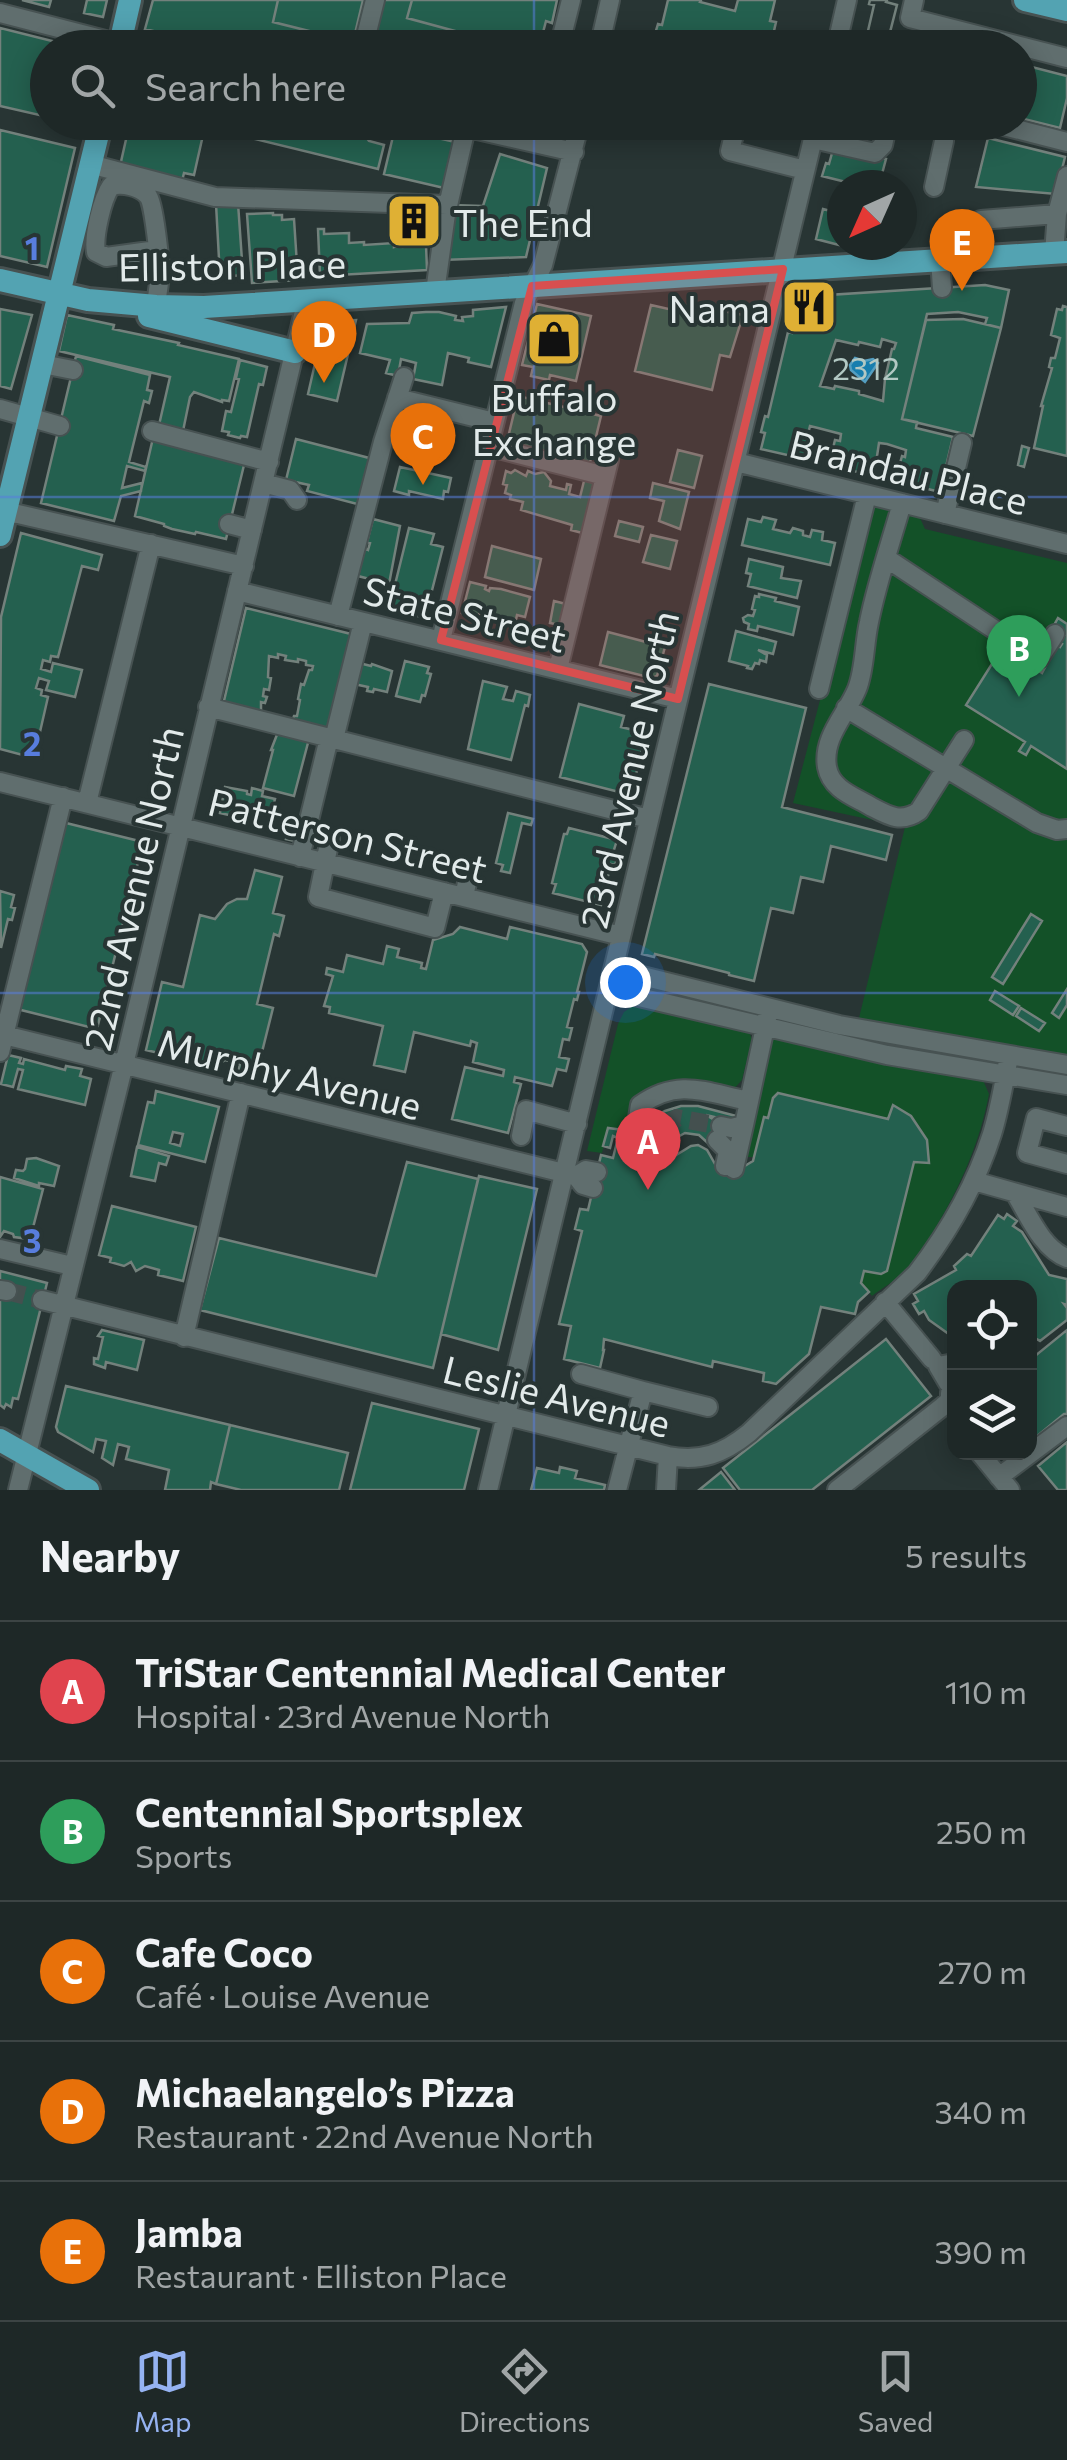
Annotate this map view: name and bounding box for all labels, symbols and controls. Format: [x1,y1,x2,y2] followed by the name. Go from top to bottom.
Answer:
[30,30,1037,140] search box
[65,58,120,113] icon: search
[145,62,346,109] text: Search here
[827,170,917,260] north arrow
[384,191,444,251] building icon: The End
[453,198,593,245] place label: The End
[930,208,994,291] pin: E
[25,227,39,267] text: 1
[118,239,346,289] street label: Elliston Place
[779,277,839,337] restaurant icon: Nama
[668,284,770,331] place label: Nama
[292,300,356,383] pin: D
[524,309,584,369] shop icon: Buffalo Exchange
[832,347,900,387] house number: 2312
[472,373,636,464] place label: Buffalo Exchange
[390,402,456,485] pin: C
[785,419,1033,523] street label: Brandau Place
[359,565,571,661] street label: State Street
[569,606,687,932] street label: 23rd Avenue North
[986,614,1052,697] pin: B
[72,721,192,1055] street label: 22nd Avenue North
[23,723,41,763] text: 2
[204,777,492,891] street label: Patterson Street
[600,957,651,1008] your location
[153,1018,427,1128] street label: Murphy Avenue
[616,1108,680,1190] pin: A
[23,1220,41,1260] text: 3
[947,1280,1037,1460] map controls
[947,1280,1037,1370] button: locate
[439,1344,675,1446] street label: Leslie Avenue
[947,1370,1037,1460] button: layers
[40,1529,180,1581] text: Nearby
[905,1535,1027,1575] text: 5 results
[135,1648,726,1695] text: TriStar Centennial Medical Center
[61,1671,84,1711] text: A
[945,1671,1027,1711] text: 110 m
[135,1695,550,1735] text: Hospital · 23rd Avenue North
[135,1788,523,1835] text: Centennial Sportsplex
[62,1811,83,1851] text: B
[936,1811,1027,1851] text: 250 m
[135,1835,232,1875] text: Sports
[135,1928,313,1975] text: Cafe Coco
[62,1951,83,1991] text: C
[938,1951,1027,1991] text: 270 m
[135,1975,430,2015] text: Café · Louise Avenue
[135,2068,515,2115] text: Michaelangelo’s Pizza
[61,2091,84,2131] text: D
[935,2091,1027,2131] text: 340 m
[135,2115,594,2155] text: Restaurant · 22nd Avenue North
[135,2208,243,2255] text: Jamba
[63,2231,82,2271] text: E
[934,2231,1027,2271] text: 390 m
[135,2255,507,2295] text: Restaurant · Elliston Place
[134,2344,191,2438] tab: Map
[459,2344,590,2438] tab: Directions
[858,2344,933,2438] tab: Saved

